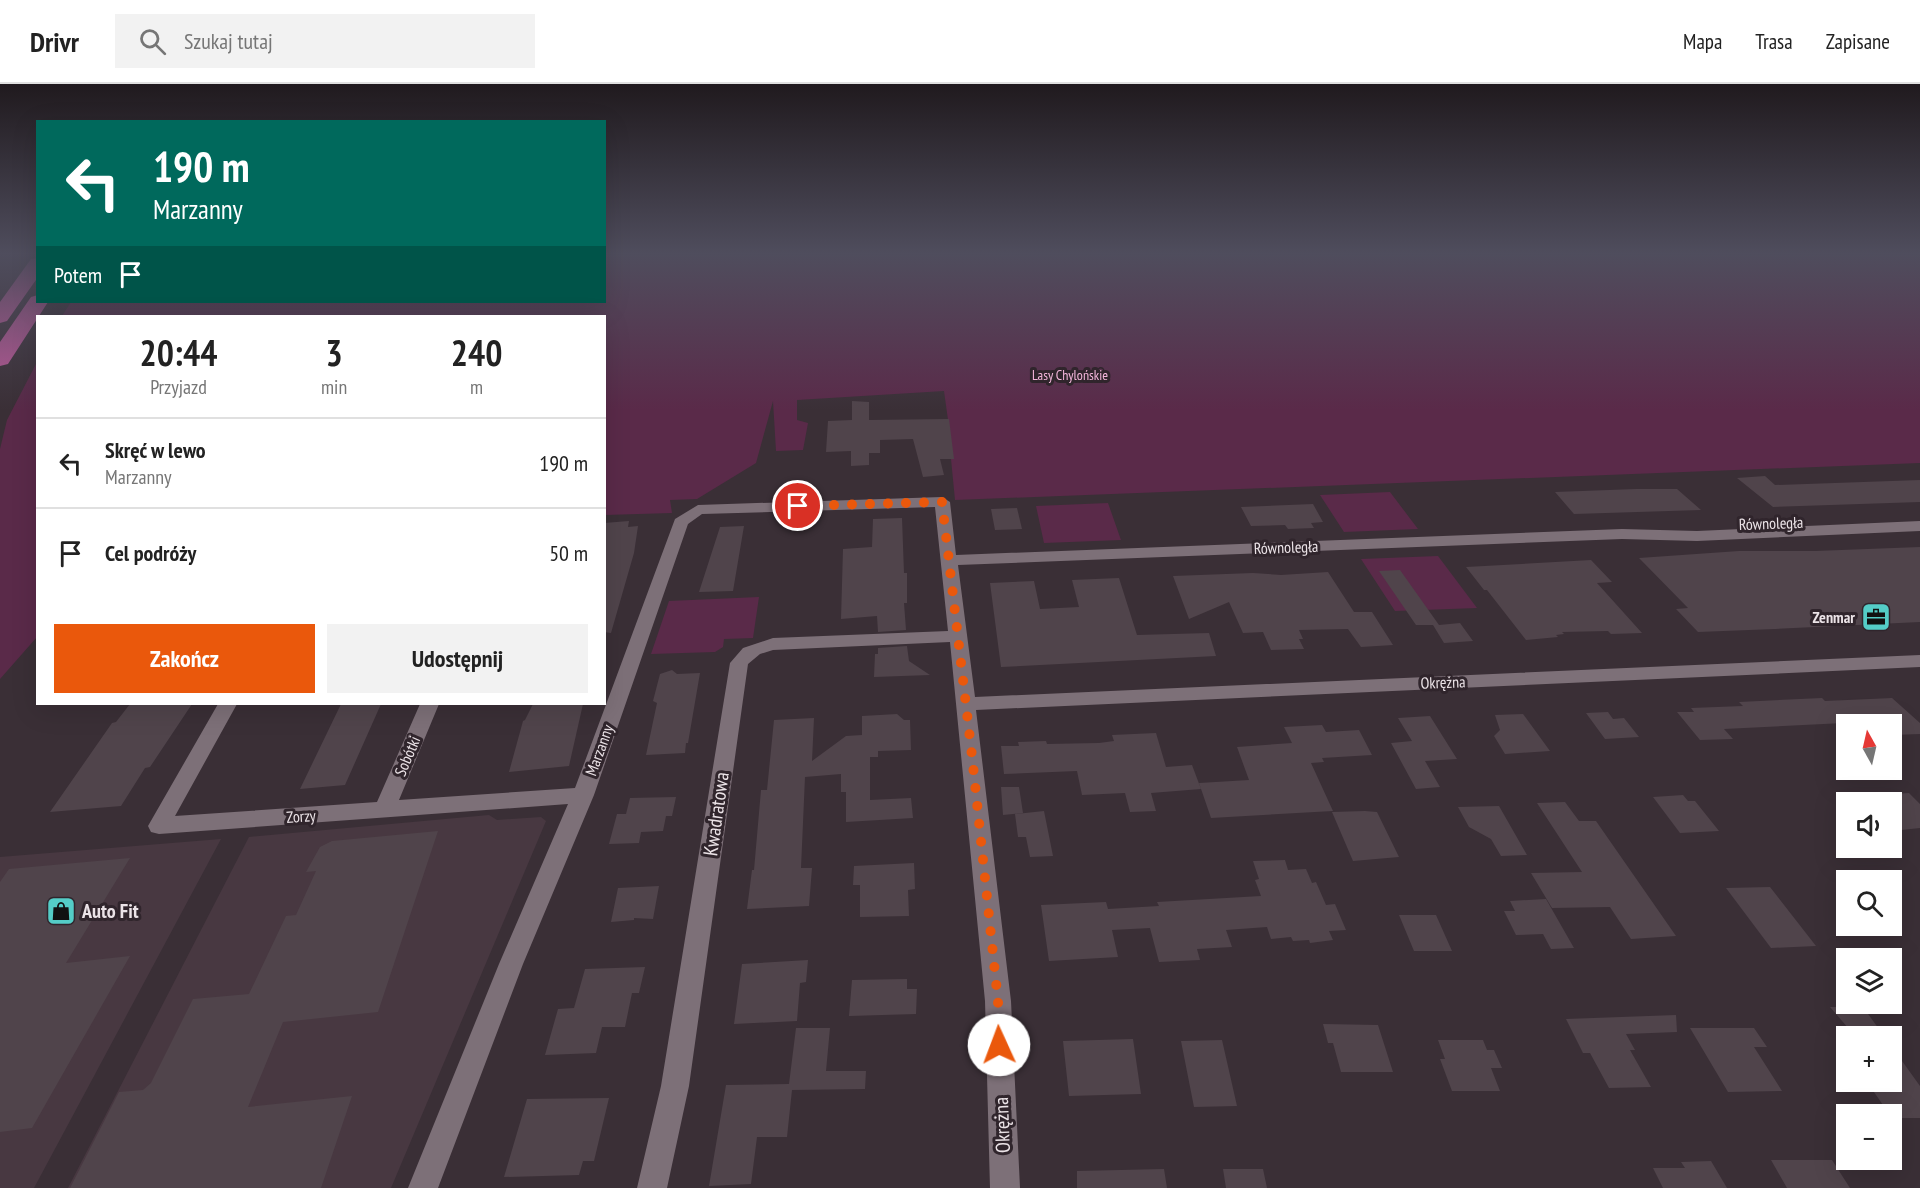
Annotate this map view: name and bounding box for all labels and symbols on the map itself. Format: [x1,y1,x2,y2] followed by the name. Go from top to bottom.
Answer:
[1032,366,1108,384] park label: Lasy Chylońskie
[772,480,823,531] pin
[1738,512,1804,534] street label: Równoległa
[1253,536,1319,558] street label: Równoległa
[1860,601,1892,633] office icon: Zenmar
[1812,607,1855,627] place label: Zenmar
[1420,671,1466,693] street label: Okrężna
[1836,714,1902,780] north arrow
[581,722,617,778] street label: Marzanny
[390,733,424,779] street label: Sobótki
[697,770,735,858] street label: Kwadratowa
[286,805,316,827] street label: Zorzy
[45,895,77,927] shop icon: Auto Fit
[81,898,139,924] place label: Auto Fit
[967,1013,1031,1077] position arrow
[988,1096,1016,1154] street label: Okrężna

